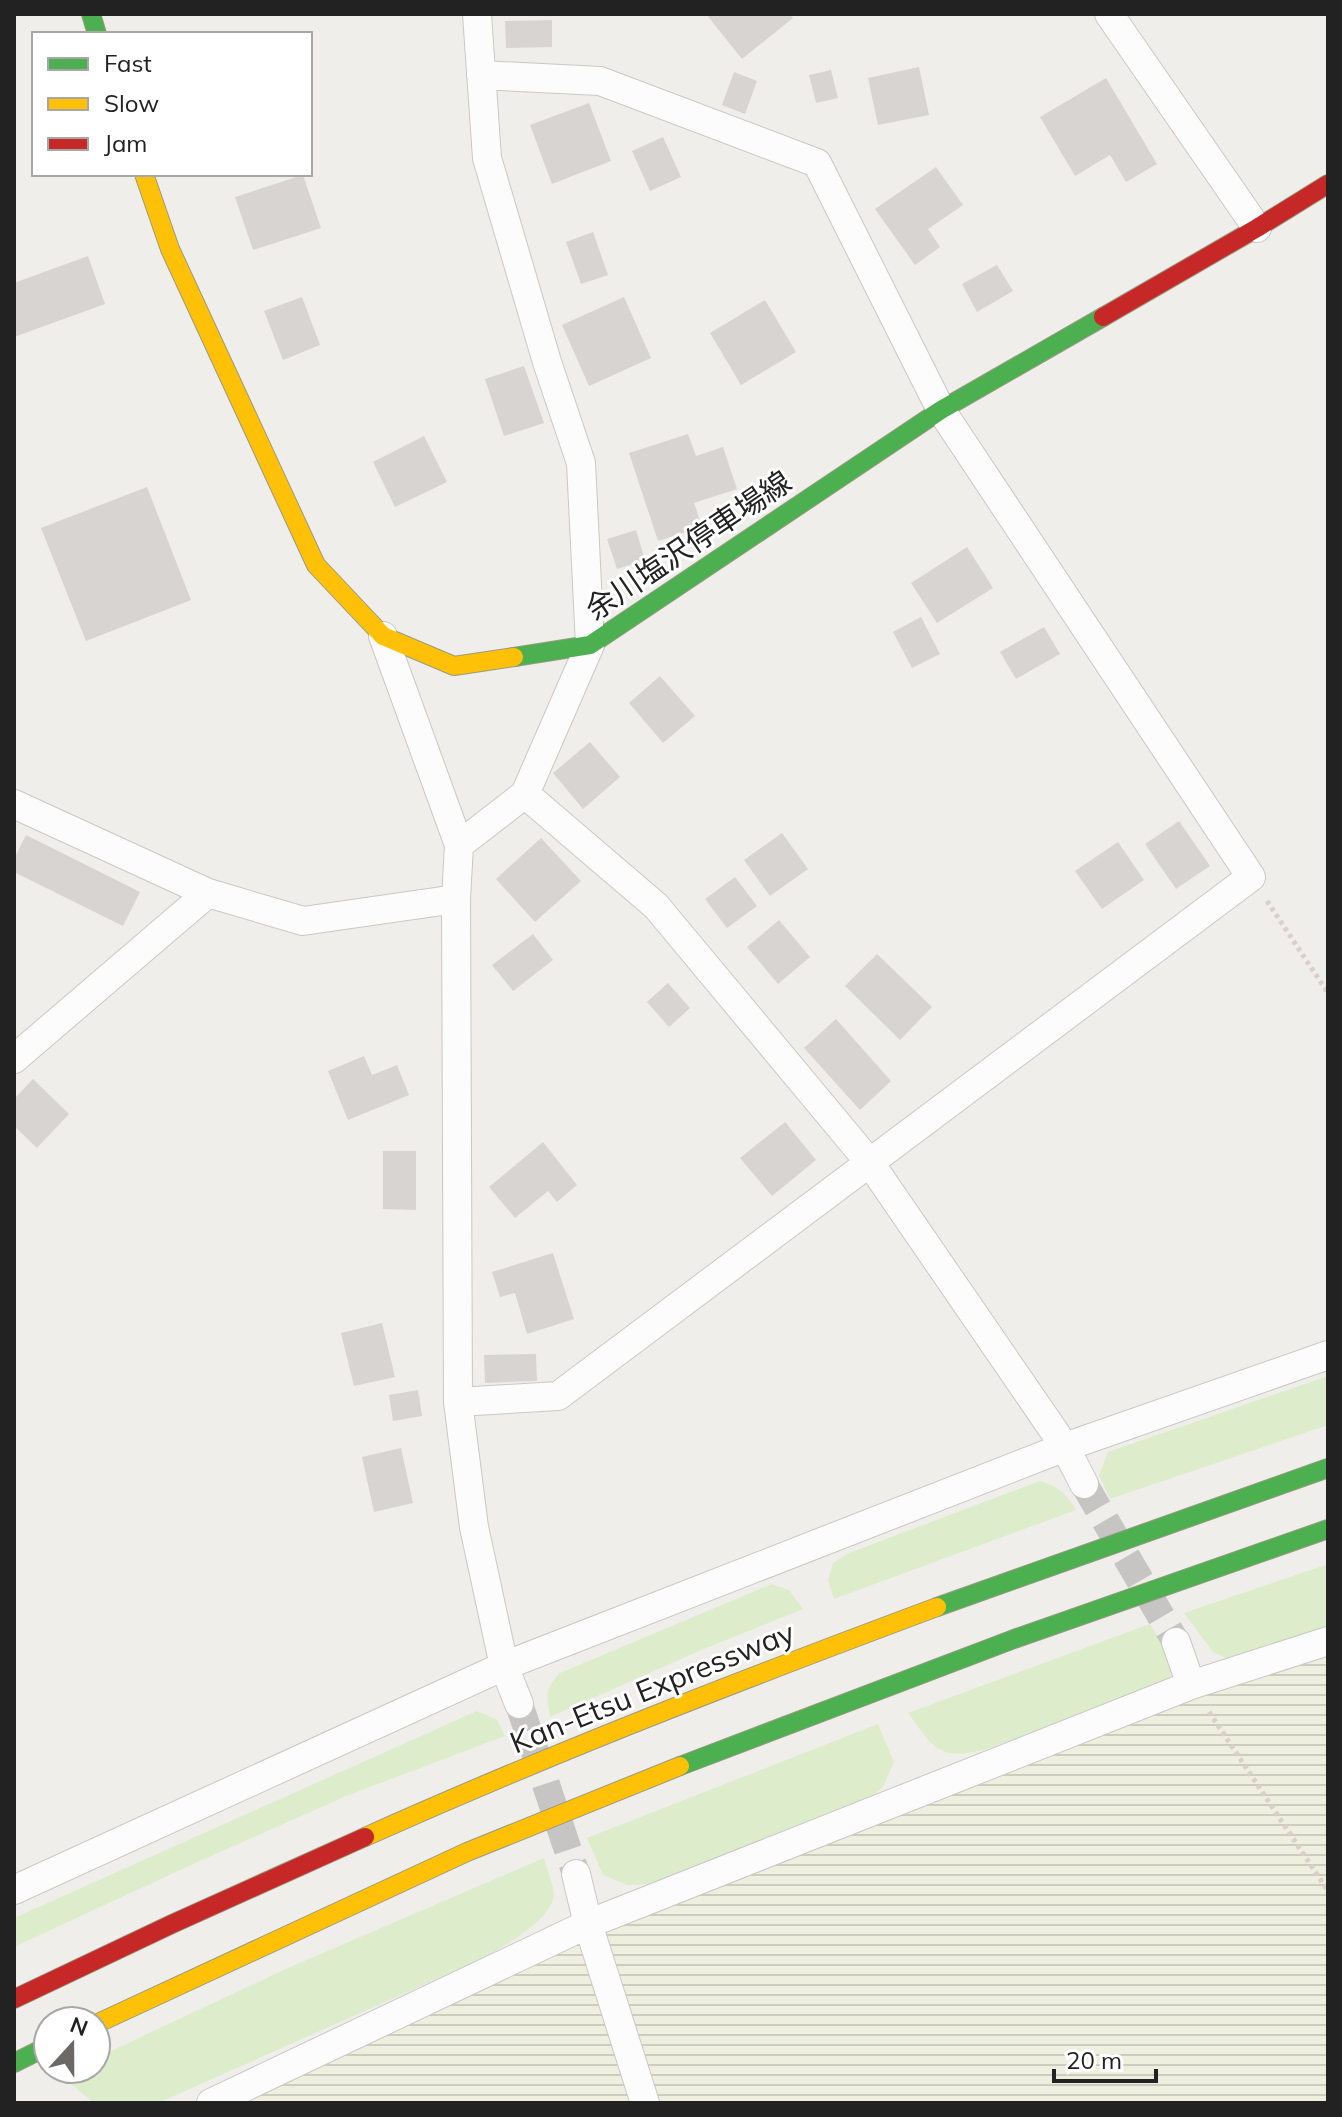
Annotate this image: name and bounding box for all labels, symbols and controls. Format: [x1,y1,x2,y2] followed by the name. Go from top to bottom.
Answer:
[32,32,312,176] legend
[104,48,152,78] text: Fast
[104,88,159,118] text: Slow
[104,128,147,158] text: Jam
[578,462,798,628] street label: 余川塩沢停車場線
[504,1613,800,1761] street label: Kan-Etsu Expressway
[32,2005,112,2085] north arrow
[66,2010,92,2042] text: N
[1054,2033,1156,2083] scale bar
[1066,2045,1122,2075] text: 20 m

